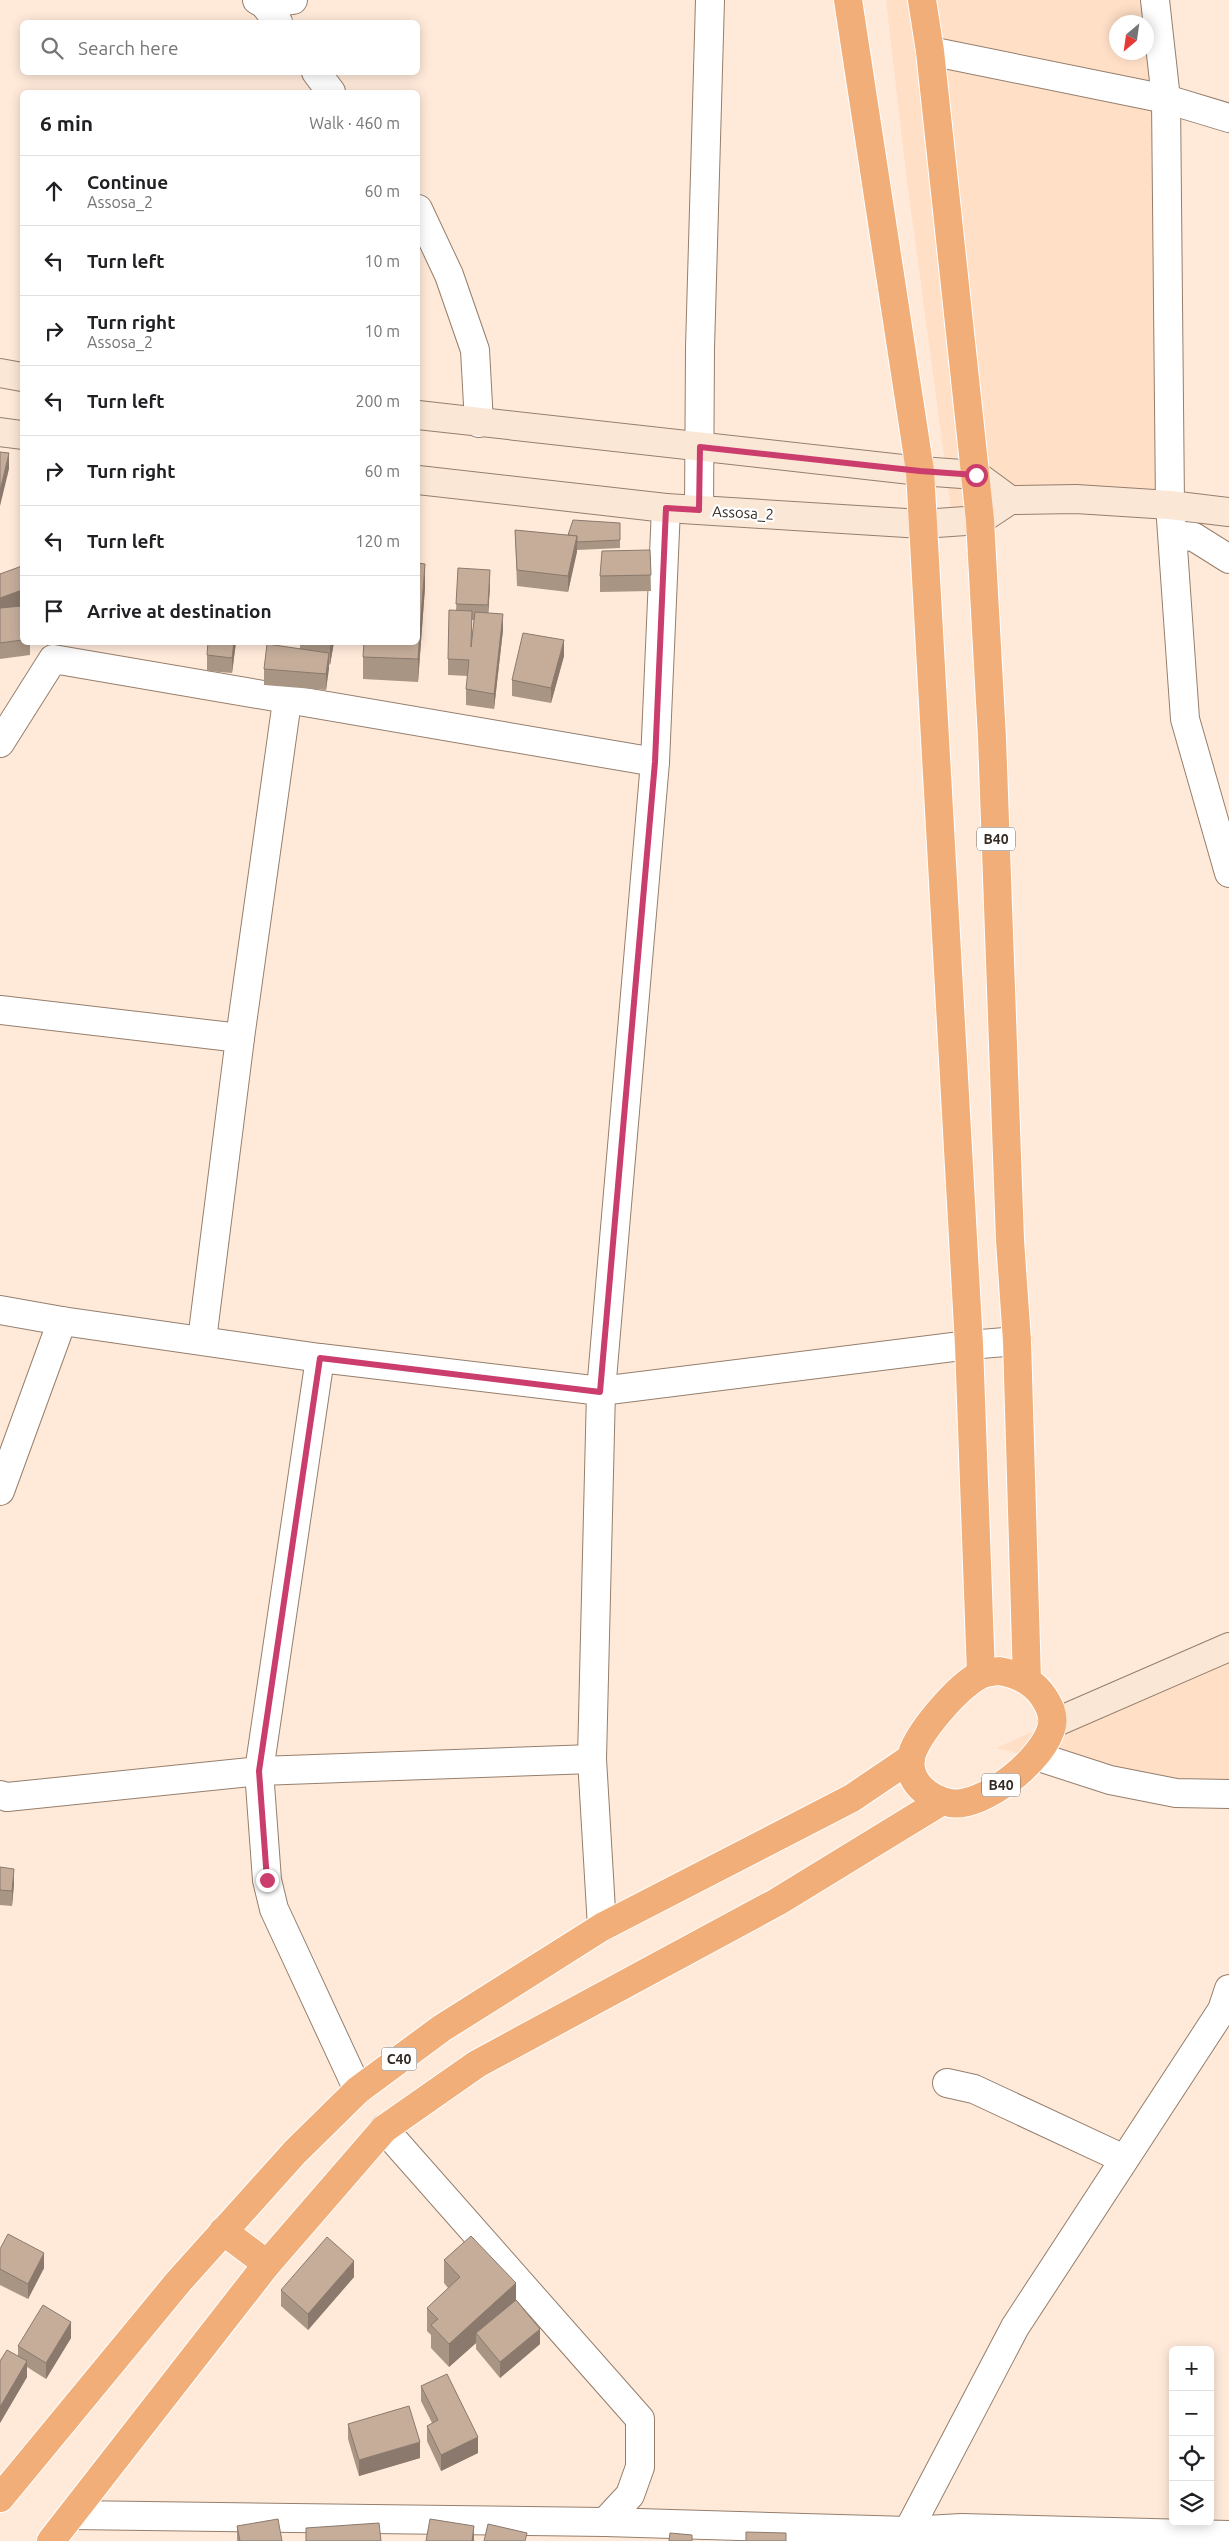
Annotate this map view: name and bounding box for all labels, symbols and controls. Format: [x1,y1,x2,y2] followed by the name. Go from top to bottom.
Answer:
[1109,15,1154,60] north arrow
[20,20,420,75] search box
[38,34,66,62] icon: search
[78,37,178,59] text: Search here
[40,111,93,135] text: 6 min
[309,114,400,132] text: Walk · 460 m
[87,171,168,193] text: Continue
[40,177,68,205] icon: ahead
[364,182,400,200] text: 60 m
[87,193,153,211] text: Assosa_2
[40,247,68,275] icon: left
[87,250,165,272] text: Turn left
[364,252,400,270] text: 10 m
[87,311,175,333] text: Turn right
[40,317,68,345] icon: right
[364,322,400,340] text: 10 m
[87,333,153,351] text: Assosa_2
[40,387,68,415] icon: left
[87,390,165,412] text: Turn left
[355,392,400,410] text: 200 m
[40,457,68,485] icon: right
[87,460,175,482] text: Turn right
[364,462,400,480] text: 60 m
[965,464,988,487] route start
[712,502,774,523] street label: Assosa_2
[40,527,68,555] icon: left
[87,530,165,552] text: Turn left
[355,532,400,550] text: 120 m
[40,597,68,625] icon: arrive
[87,600,272,622] text: Arrive at destination
[977,828,1015,851] road number: B40
[982,1774,1020,1796] road number: B40
[256,1869,279,1892] route end
[382,2048,416,2070] road number: C40
[1169,2346,1214,2526] map controls
[1169,2346,1214,2391] button: +
[1169,2391,1214,2436] button: −
[1169,2436,1214,2481] button: locate
[1169,2481,1214,2526] button: layers

